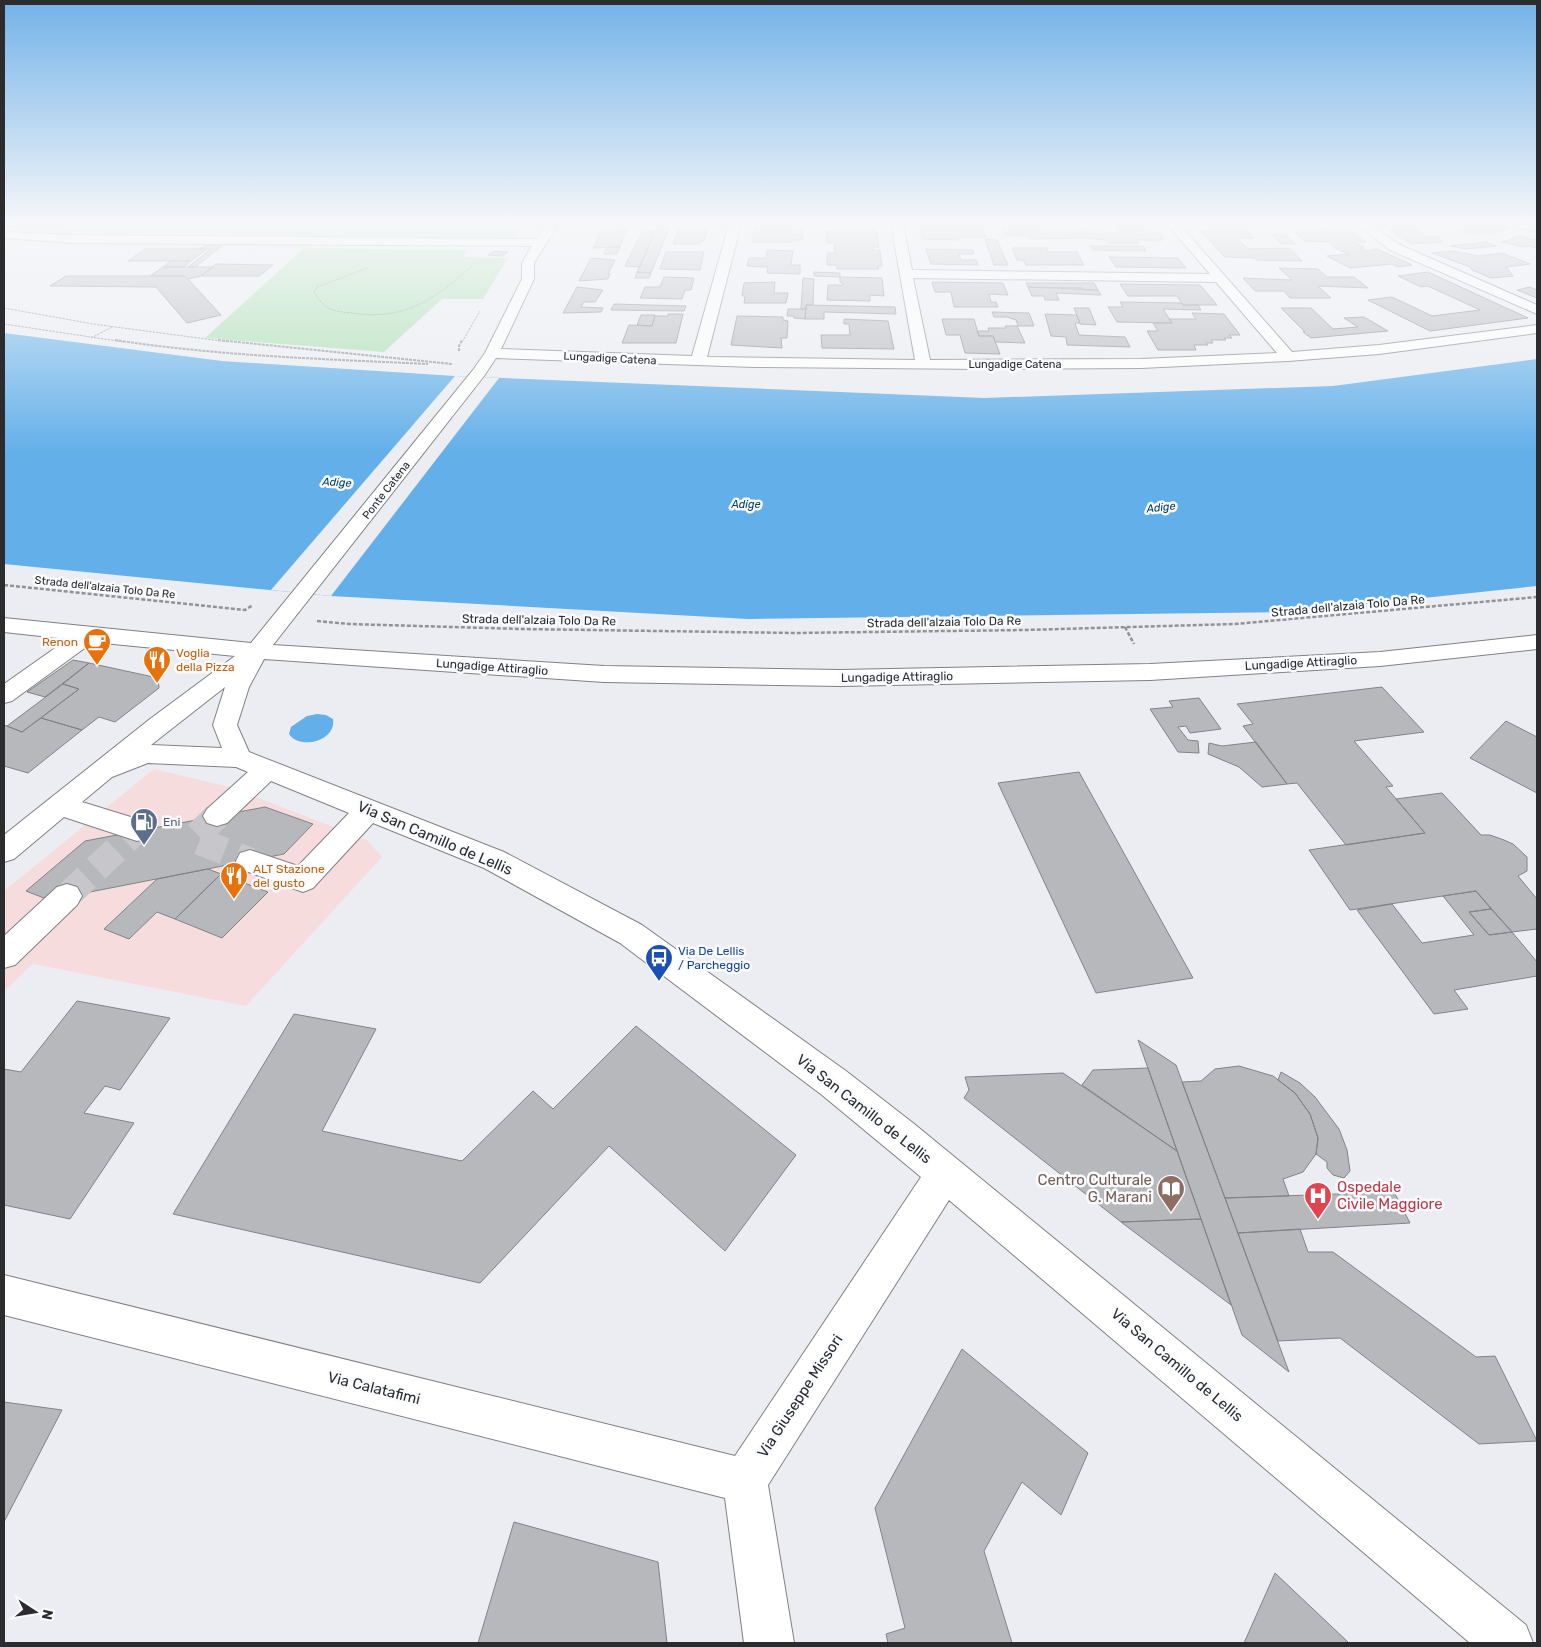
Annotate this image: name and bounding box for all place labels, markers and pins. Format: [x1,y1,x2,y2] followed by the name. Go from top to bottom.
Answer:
[82,627,112,666] cafe icon: Renon
[42,635,78,649] place label: Renon
[142,645,172,684] restaurant icon: Voglia della Pizza
[176,646,235,674] place label: Voglia della Pizza
[129,807,159,846] fuel station icon: Eni
[163,815,181,829] place label: Eni
[219,861,249,900] restaurant icon: ALT Stazione del gusto
[253,862,325,890] place label: ALT Stazione del gusto
[644,943,674,982] bus stop icon: Via De Lellis / Parcheggio
[678,944,750,972] place label: Via De Lellis / Parcheggio
[1037,1171,1152,1206] place label: Centro Culturale G. Marani
[1156,1174,1186,1213] library icon: Centro Culturale G. Marani
[1337,1178,1443,1213] place label: Ospedale Civile Maggiore
[1303,1181,1333,1220] hospital icon: Ospedale Civile Maggiore

